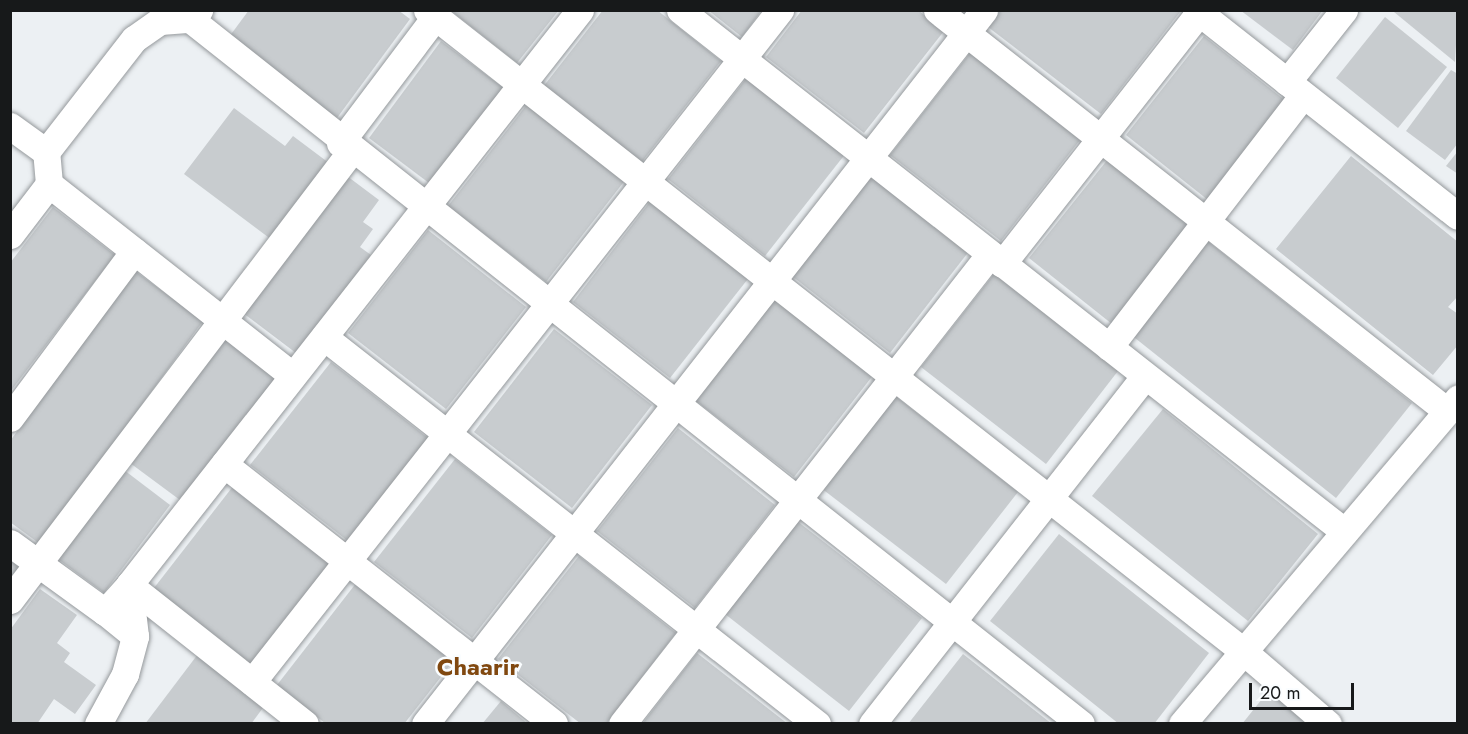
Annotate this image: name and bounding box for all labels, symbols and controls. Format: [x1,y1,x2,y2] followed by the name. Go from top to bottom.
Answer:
[437,653,519,681] district label: Chaarir
[1252,671,1357,709] scale bar
[1260,680,1300,706] text: 20 m

